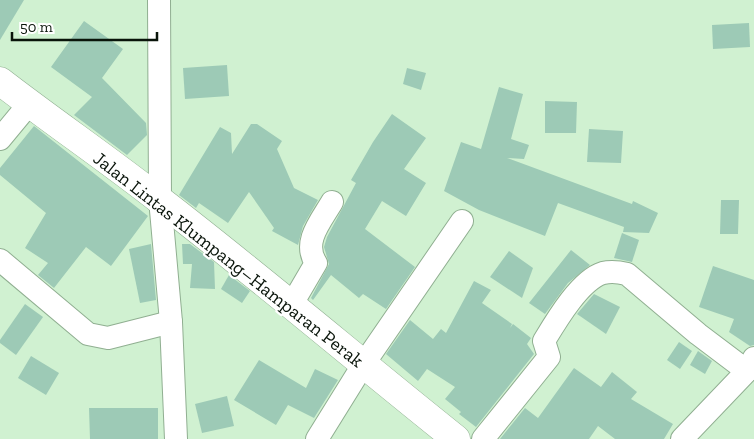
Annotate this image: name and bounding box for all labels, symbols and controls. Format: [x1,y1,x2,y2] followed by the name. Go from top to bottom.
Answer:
[12,10,158,42] scale bar
[20,18,53,36] text: 50 m
[89,147,369,372] street label: Jalan Lintas Klumpang–Hamparan Perak

